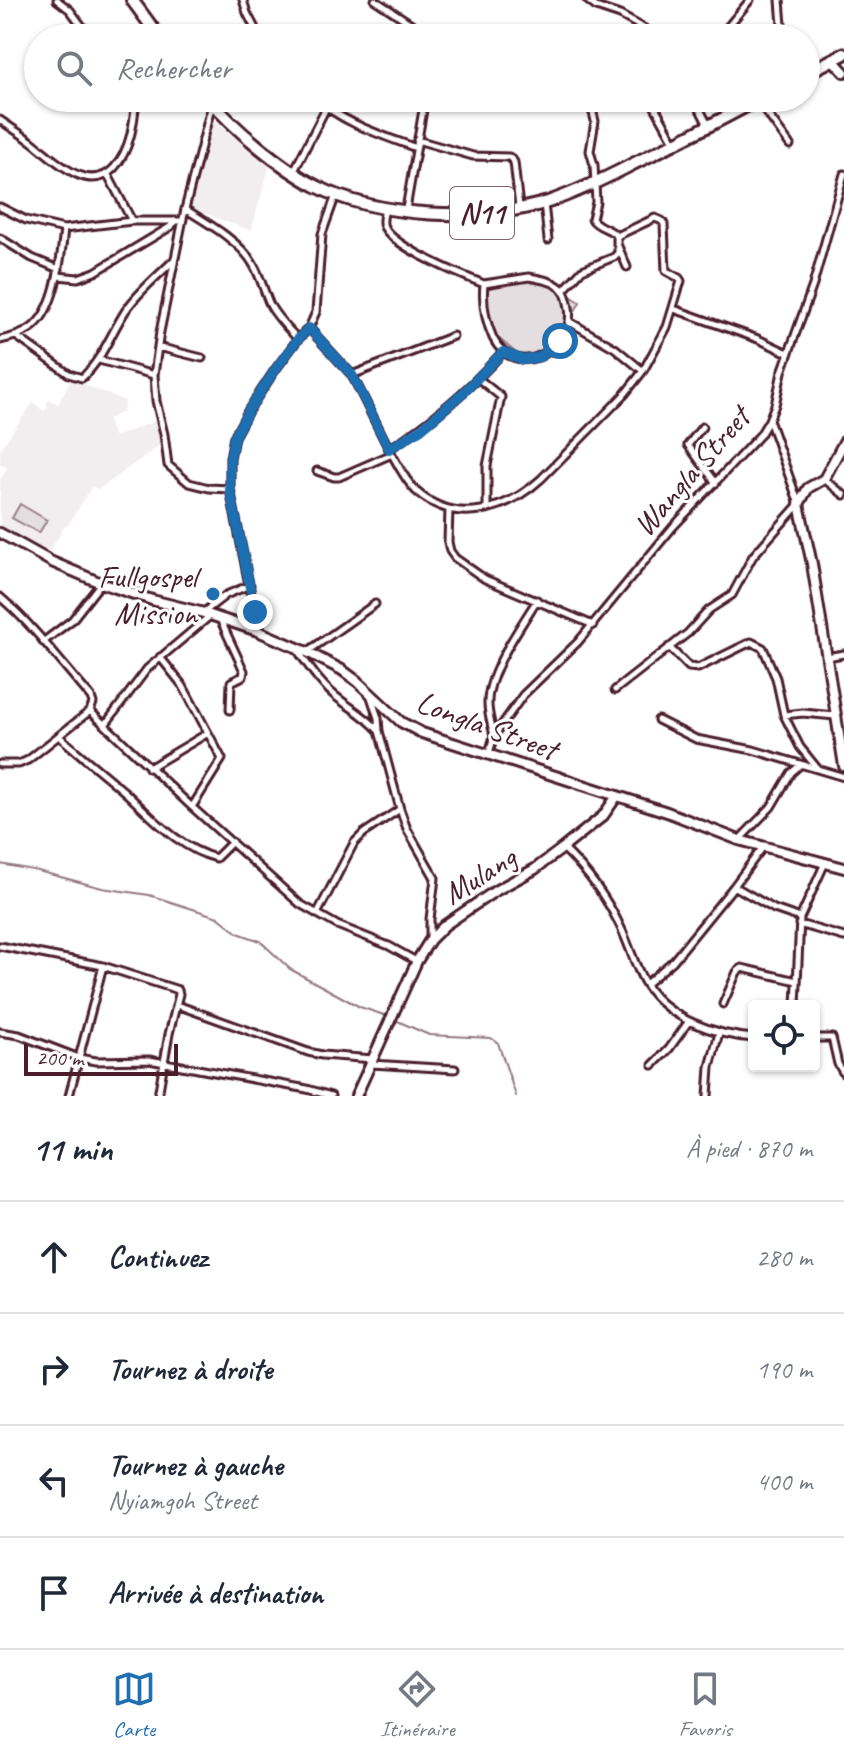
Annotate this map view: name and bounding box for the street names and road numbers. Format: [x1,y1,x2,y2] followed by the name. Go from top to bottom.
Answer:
[450,187,514,239] road number: N11
[624,395,762,545] street label: Wangla Street
[411,681,567,771] street label: Longla Street
[435,836,525,914] street label: Mulang

